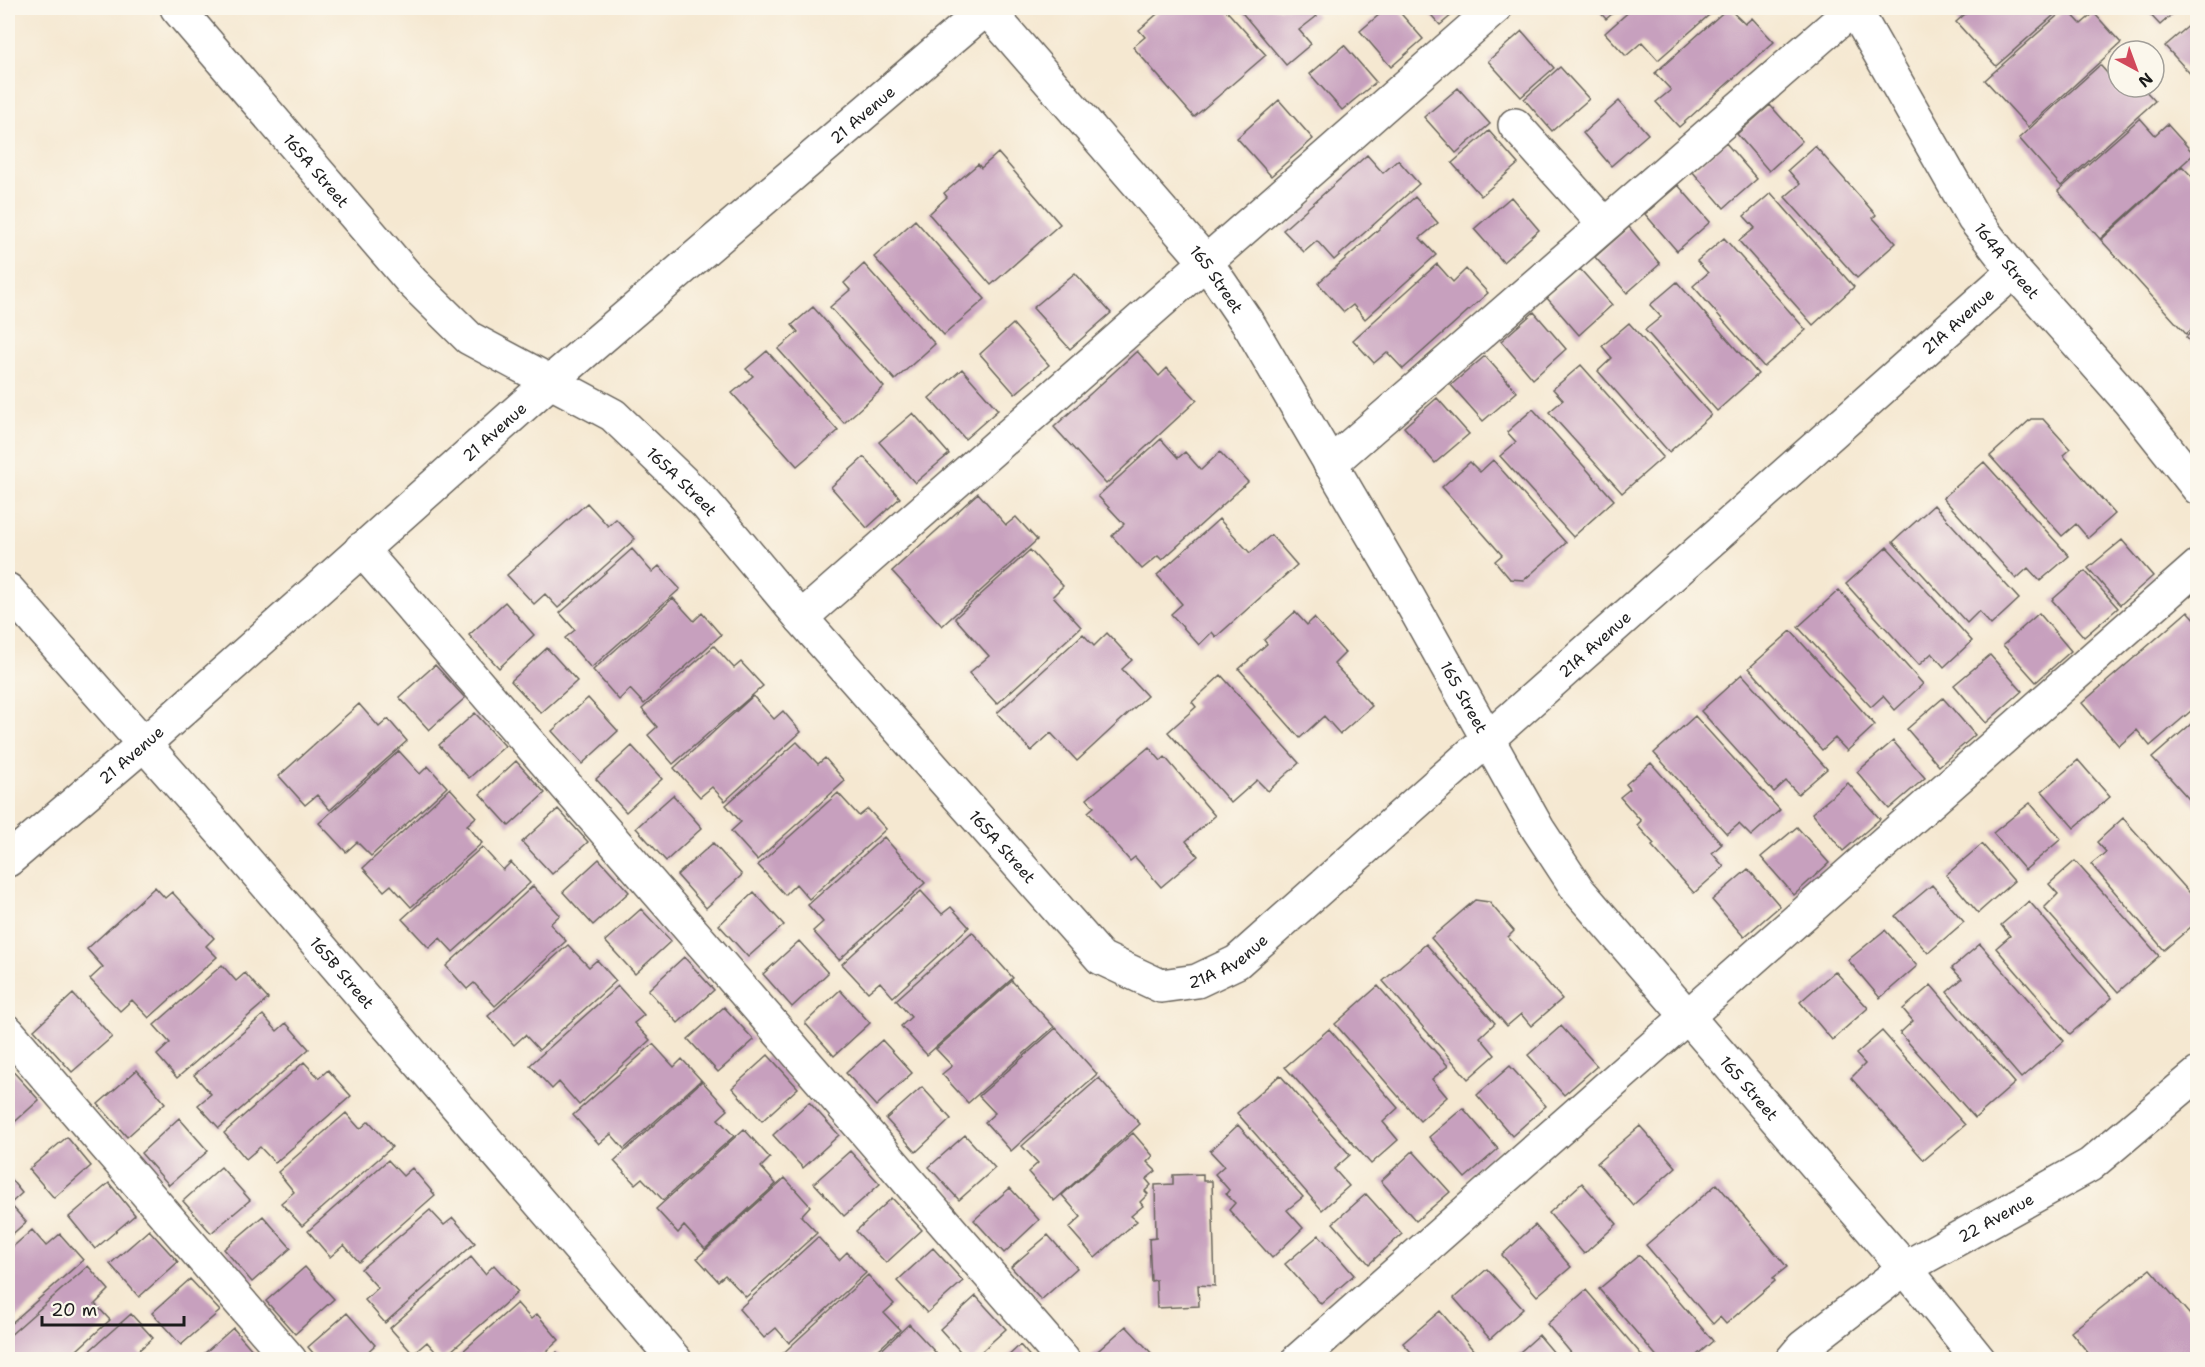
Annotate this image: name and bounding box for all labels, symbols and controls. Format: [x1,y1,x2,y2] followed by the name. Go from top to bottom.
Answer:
[2106,39,2166,99] north arrow
[2134,68,2157,92] text: N
[826,81,899,148] street label: 21 Avenue
[279,129,354,212] street label: 165A Street
[1970,218,2044,303] street label: 164A Street
[1185,240,1248,317] street label: 165 Street
[1917,283,1998,359] street label: 21A Avenue
[458,398,531,466] street label: 21 Avenue
[642,442,722,520] street label: 165A Street
[1554,606,1635,682] street label: 21A Avenue
[1436,657,1493,737] street label: 165 Street
[94,721,168,789] street label: 21 Avenue
[965,806,1040,887] street label: 165A Street
[1187,929,1272,993] street label: 21A Avenue
[305,932,379,1013] street label: 165B Street
[1715,1051,1783,1125] street label: 165 Street
[1954,1188,2037,1247] street label: 22 Avenue
[42,1289,184,1327] scale bar
[51,1298,97,1322] text: 20 m

